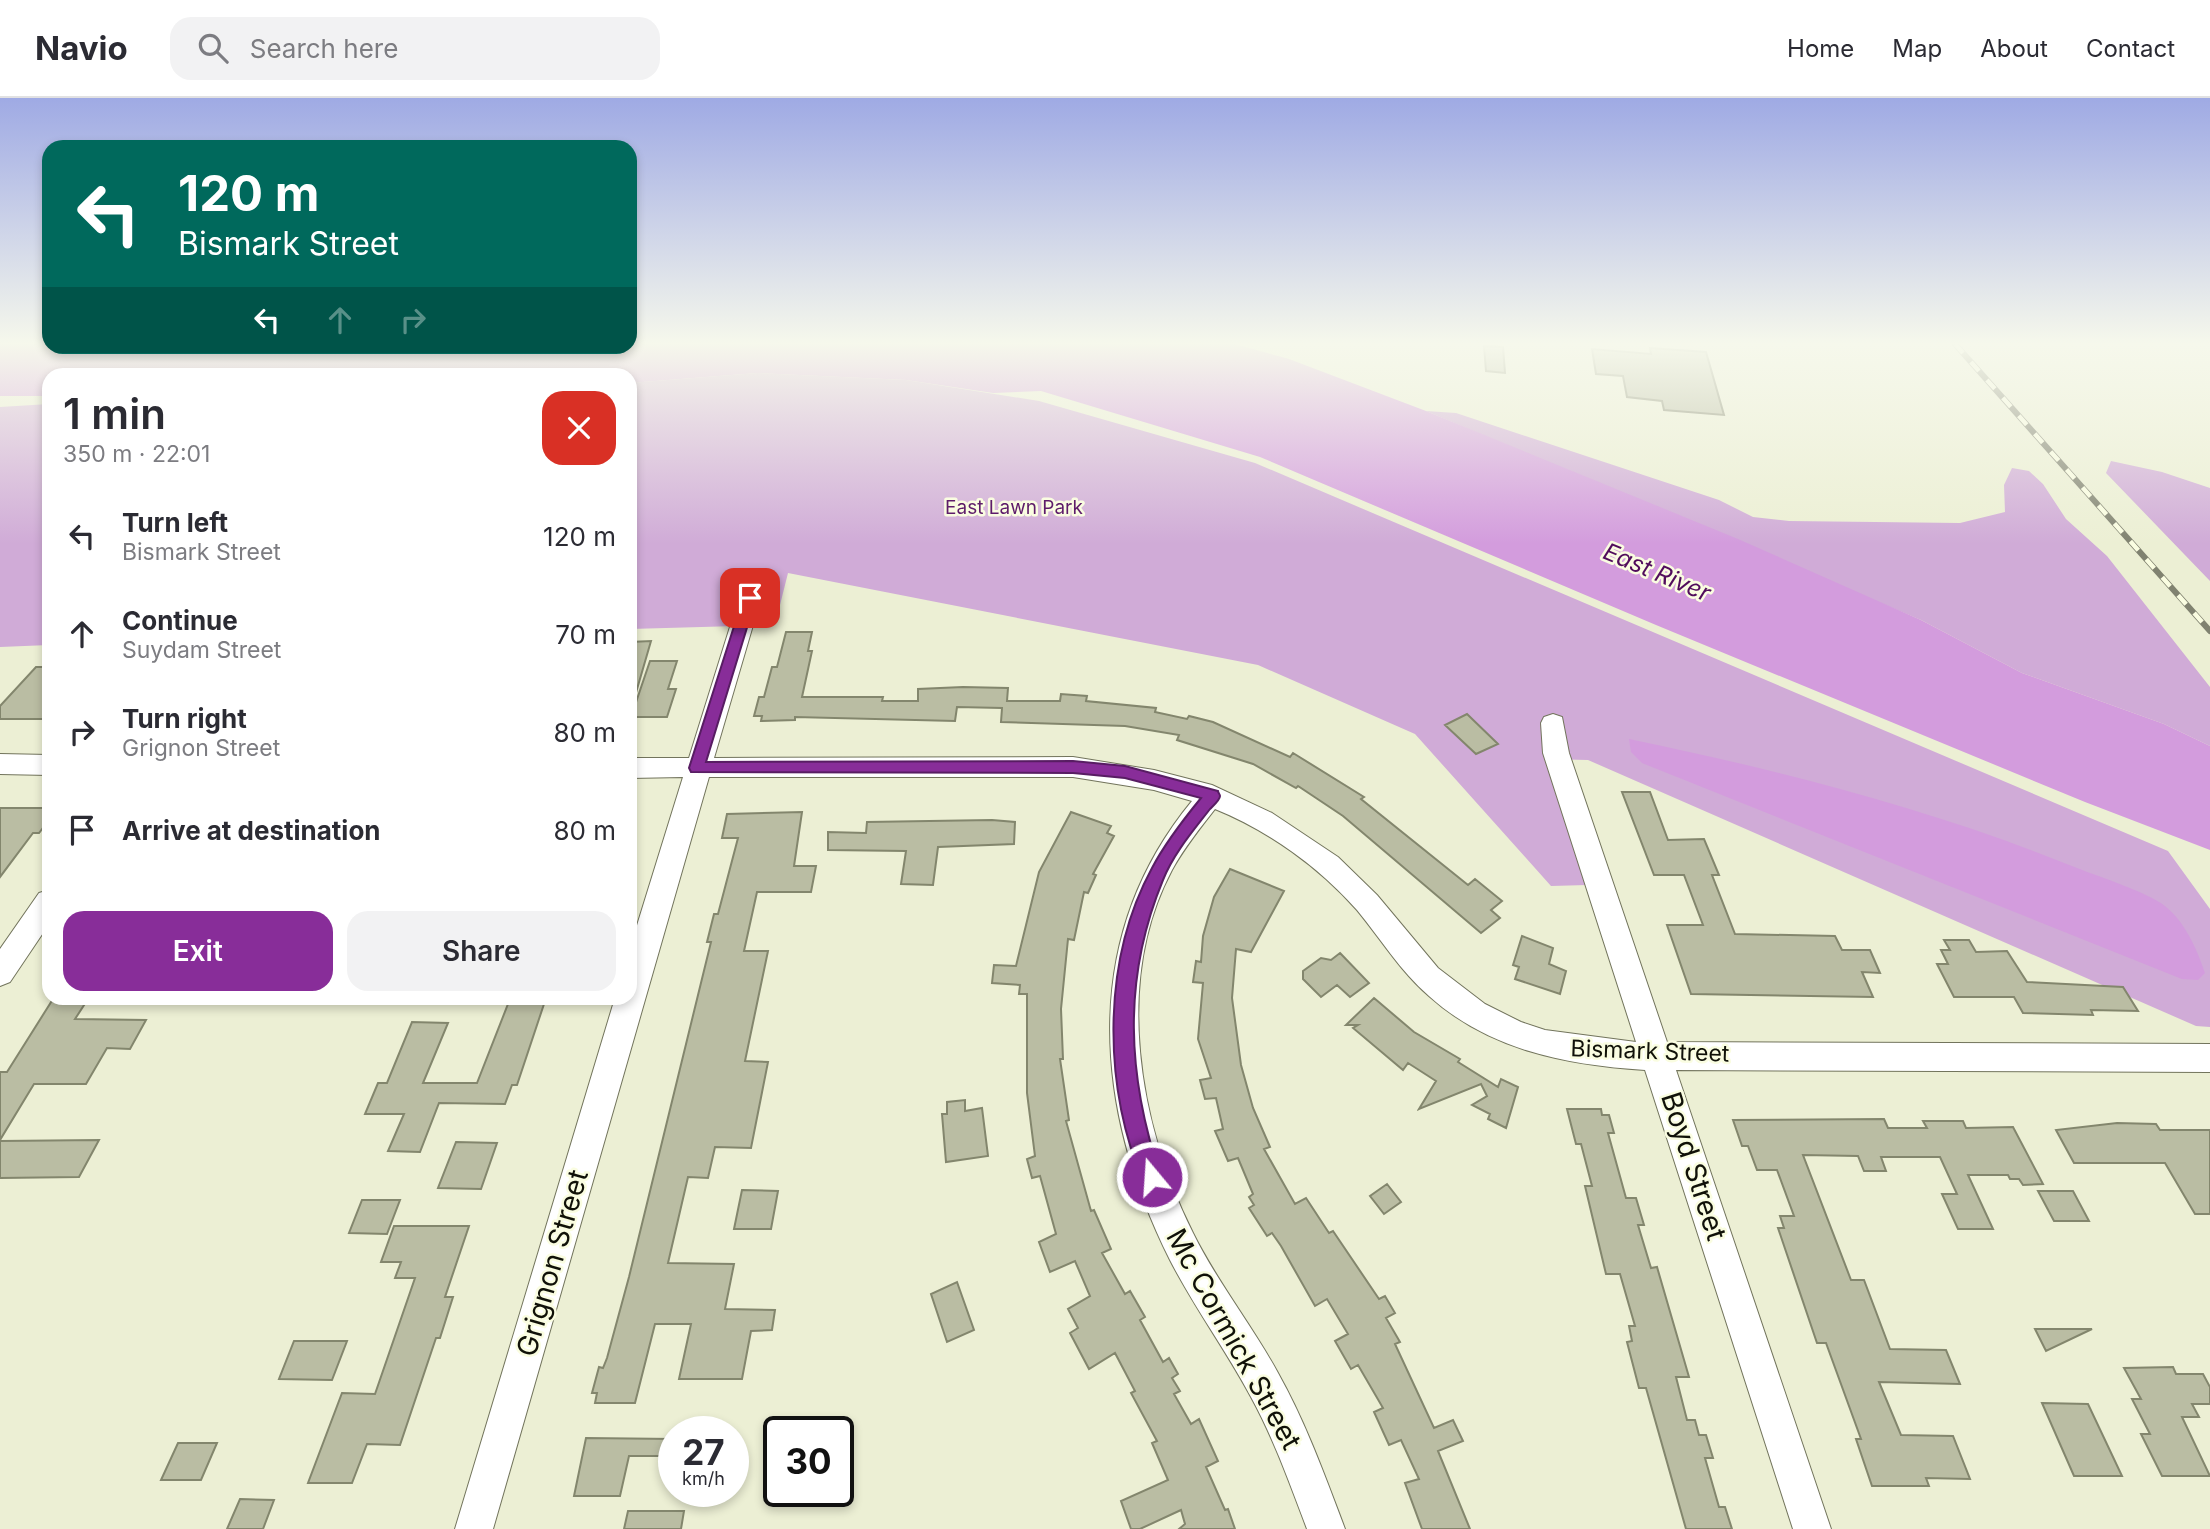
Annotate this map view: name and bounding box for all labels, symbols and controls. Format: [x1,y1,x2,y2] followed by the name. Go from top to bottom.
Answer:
[170,17,660,80] search box
[35,28,128,68] text: Navio
[194,29,232,67] icon: search
[250,33,398,64] text: Search here
[1787,34,1854,63] text: Home
[1892,34,1942,63] text: Map
[1980,34,2048,63] text: About
[2086,34,2175,63] text: Contact
[178,164,319,223] text: 120 m
[63,168,154,259] icon: left
[178,224,399,263] text: Bismark Street
[248,301,286,339] icon: left
[321,301,359,339] icon: ahead
[394,301,432,339] icon: right
[63,388,166,439] text: 1 min
[542,391,616,465] button: close
[63,440,210,468] text: 350 m · 22:01
[945,496,1084,519] park label: East Lawn Park
[122,507,228,538] text: Turn left
[63,517,101,555] icon: left
[543,521,616,552] text: 120 m
[1599,536,1716,608] water label: East River
[122,538,281,566] text: Bismark Street
[720,568,780,628] pin
[731,579,769,617] icon: arrive
[122,605,238,636] text: Continue
[63,615,101,653] icon: ahead
[555,619,616,650] text: 70 m
[122,636,281,664] text: Suydam Street
[122,703,247,734] text: Turn right
[63,713,101,751] icon: right
[553,717,616,748] text: 80 m
[122,734,280,762] text: Grignon Street
[63,811,101,849] icon: arrive
[122,815,381,846] text: Arrive at destination
[553,815,616,846] text: 80 m
[63,911,333,991] button: Exit
[347,911,616,991] button: Share
[1570,1034,1730,1068] street label: Bismark Street
[1654,1088,1734,1244] street label: Boyd Street
[1115,1140,1189,1214] position arrow
[509,1166,595,1360] street label: Grignon Street
[1159,1223,1309,1455] street label: Mc Cormick Street
[763,1416,854,1507] speed limit sign: 30
[682,1431,725,1473] text: 27
[682,1468,725,1489] text: km/h

